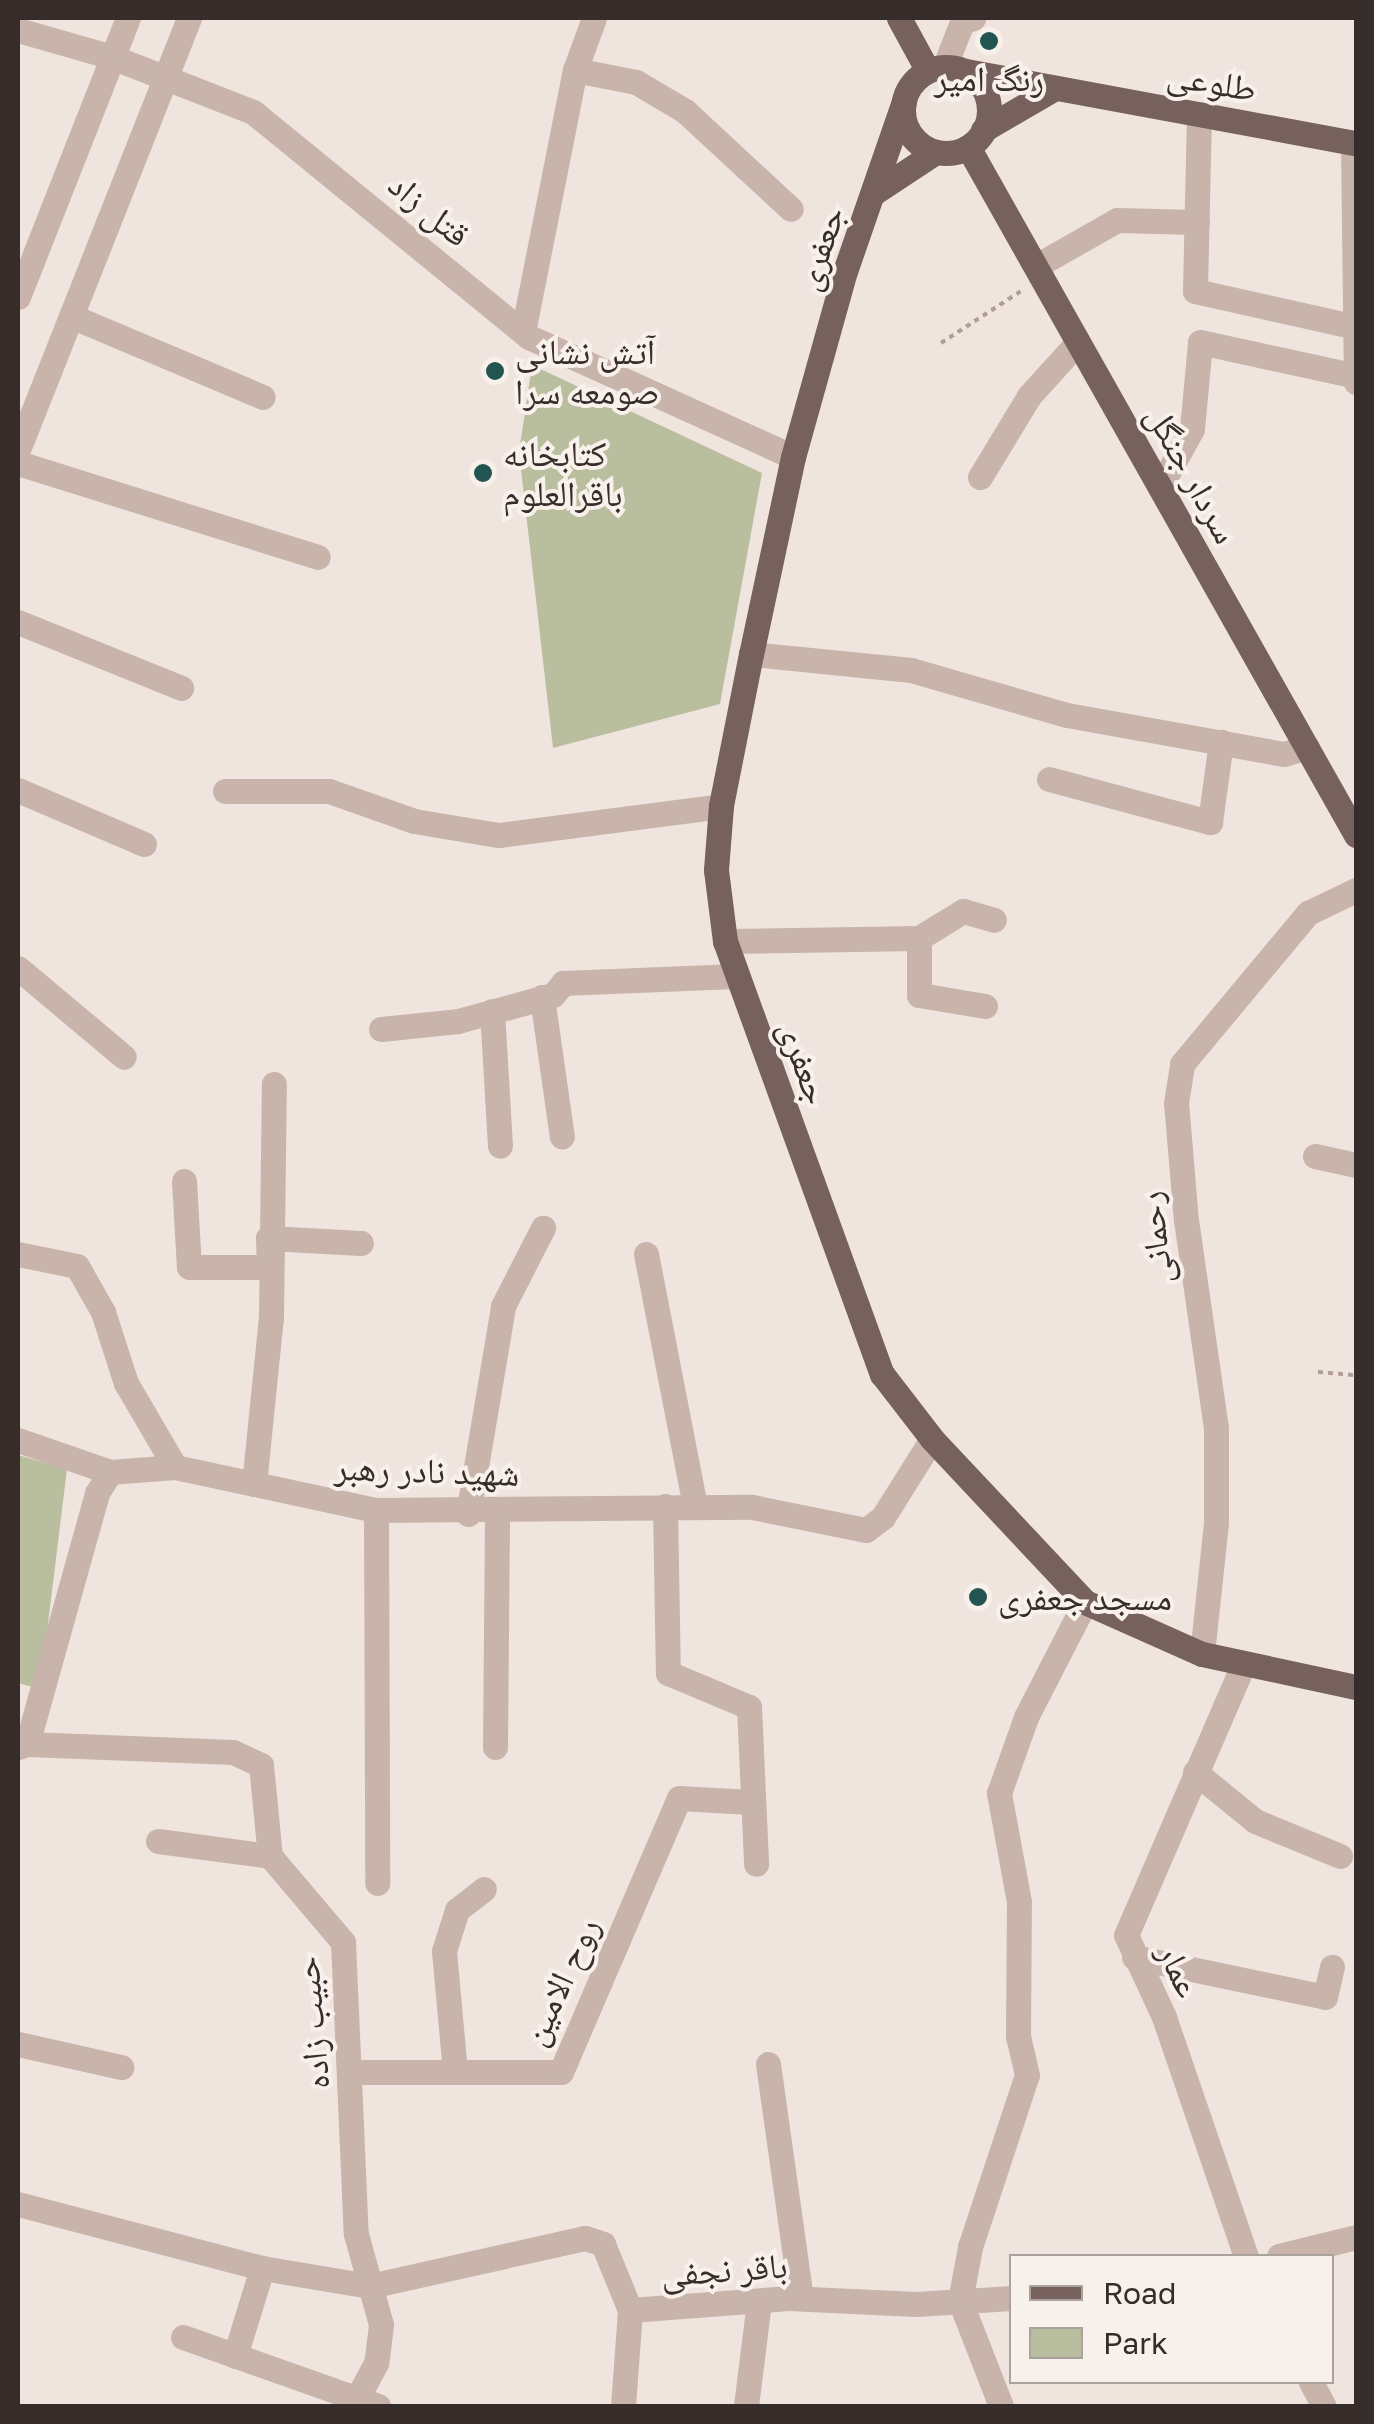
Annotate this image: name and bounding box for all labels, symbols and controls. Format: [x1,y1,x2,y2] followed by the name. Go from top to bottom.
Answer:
[978,30,1000,52] marker: رنگ امیر
[1164,53,1260,109] street label: طلوعی
[934,57,1044,99] place label: رنگ امیر
[381,163,479,255] street label: قتل زاد
[785,200,853,296] street label: جعفری
[515,330,659,412] place label: آتش نشانی صومعه سرا
[484,360,506,382] marker: آتش نشانی صومعه سرا
[1138,398,1248,550] street label: سردار جنگل
[503,432,623,514] place label: کتابخانه باقرالعلوم
[472,462,494,484] marker: کتابخانه باقرالعلوم
[771,1014,839,1110] street label: جعفری
[1128,1189,1180,1287] street label: رحمانی
[334,1446,520,1494] street label: شهید نادر رهبر
[998,1576,1172,1618] place label: مسجد جعفری
[967,1586,989,1608] marker: مسجد جعفری
[512,1910,608,2052] street label: روح الامین
[1149,1936,1211,2004] street label: عمار
[284,1955,338,2091] street label: حبیب زاده
[659,2244,789,2294] street label: باقر نجفی
[1009,2254,1334,2384] legend
[1103,2275,1177,2311] text: Road
[1103,2325,1168,2361] text: Park

